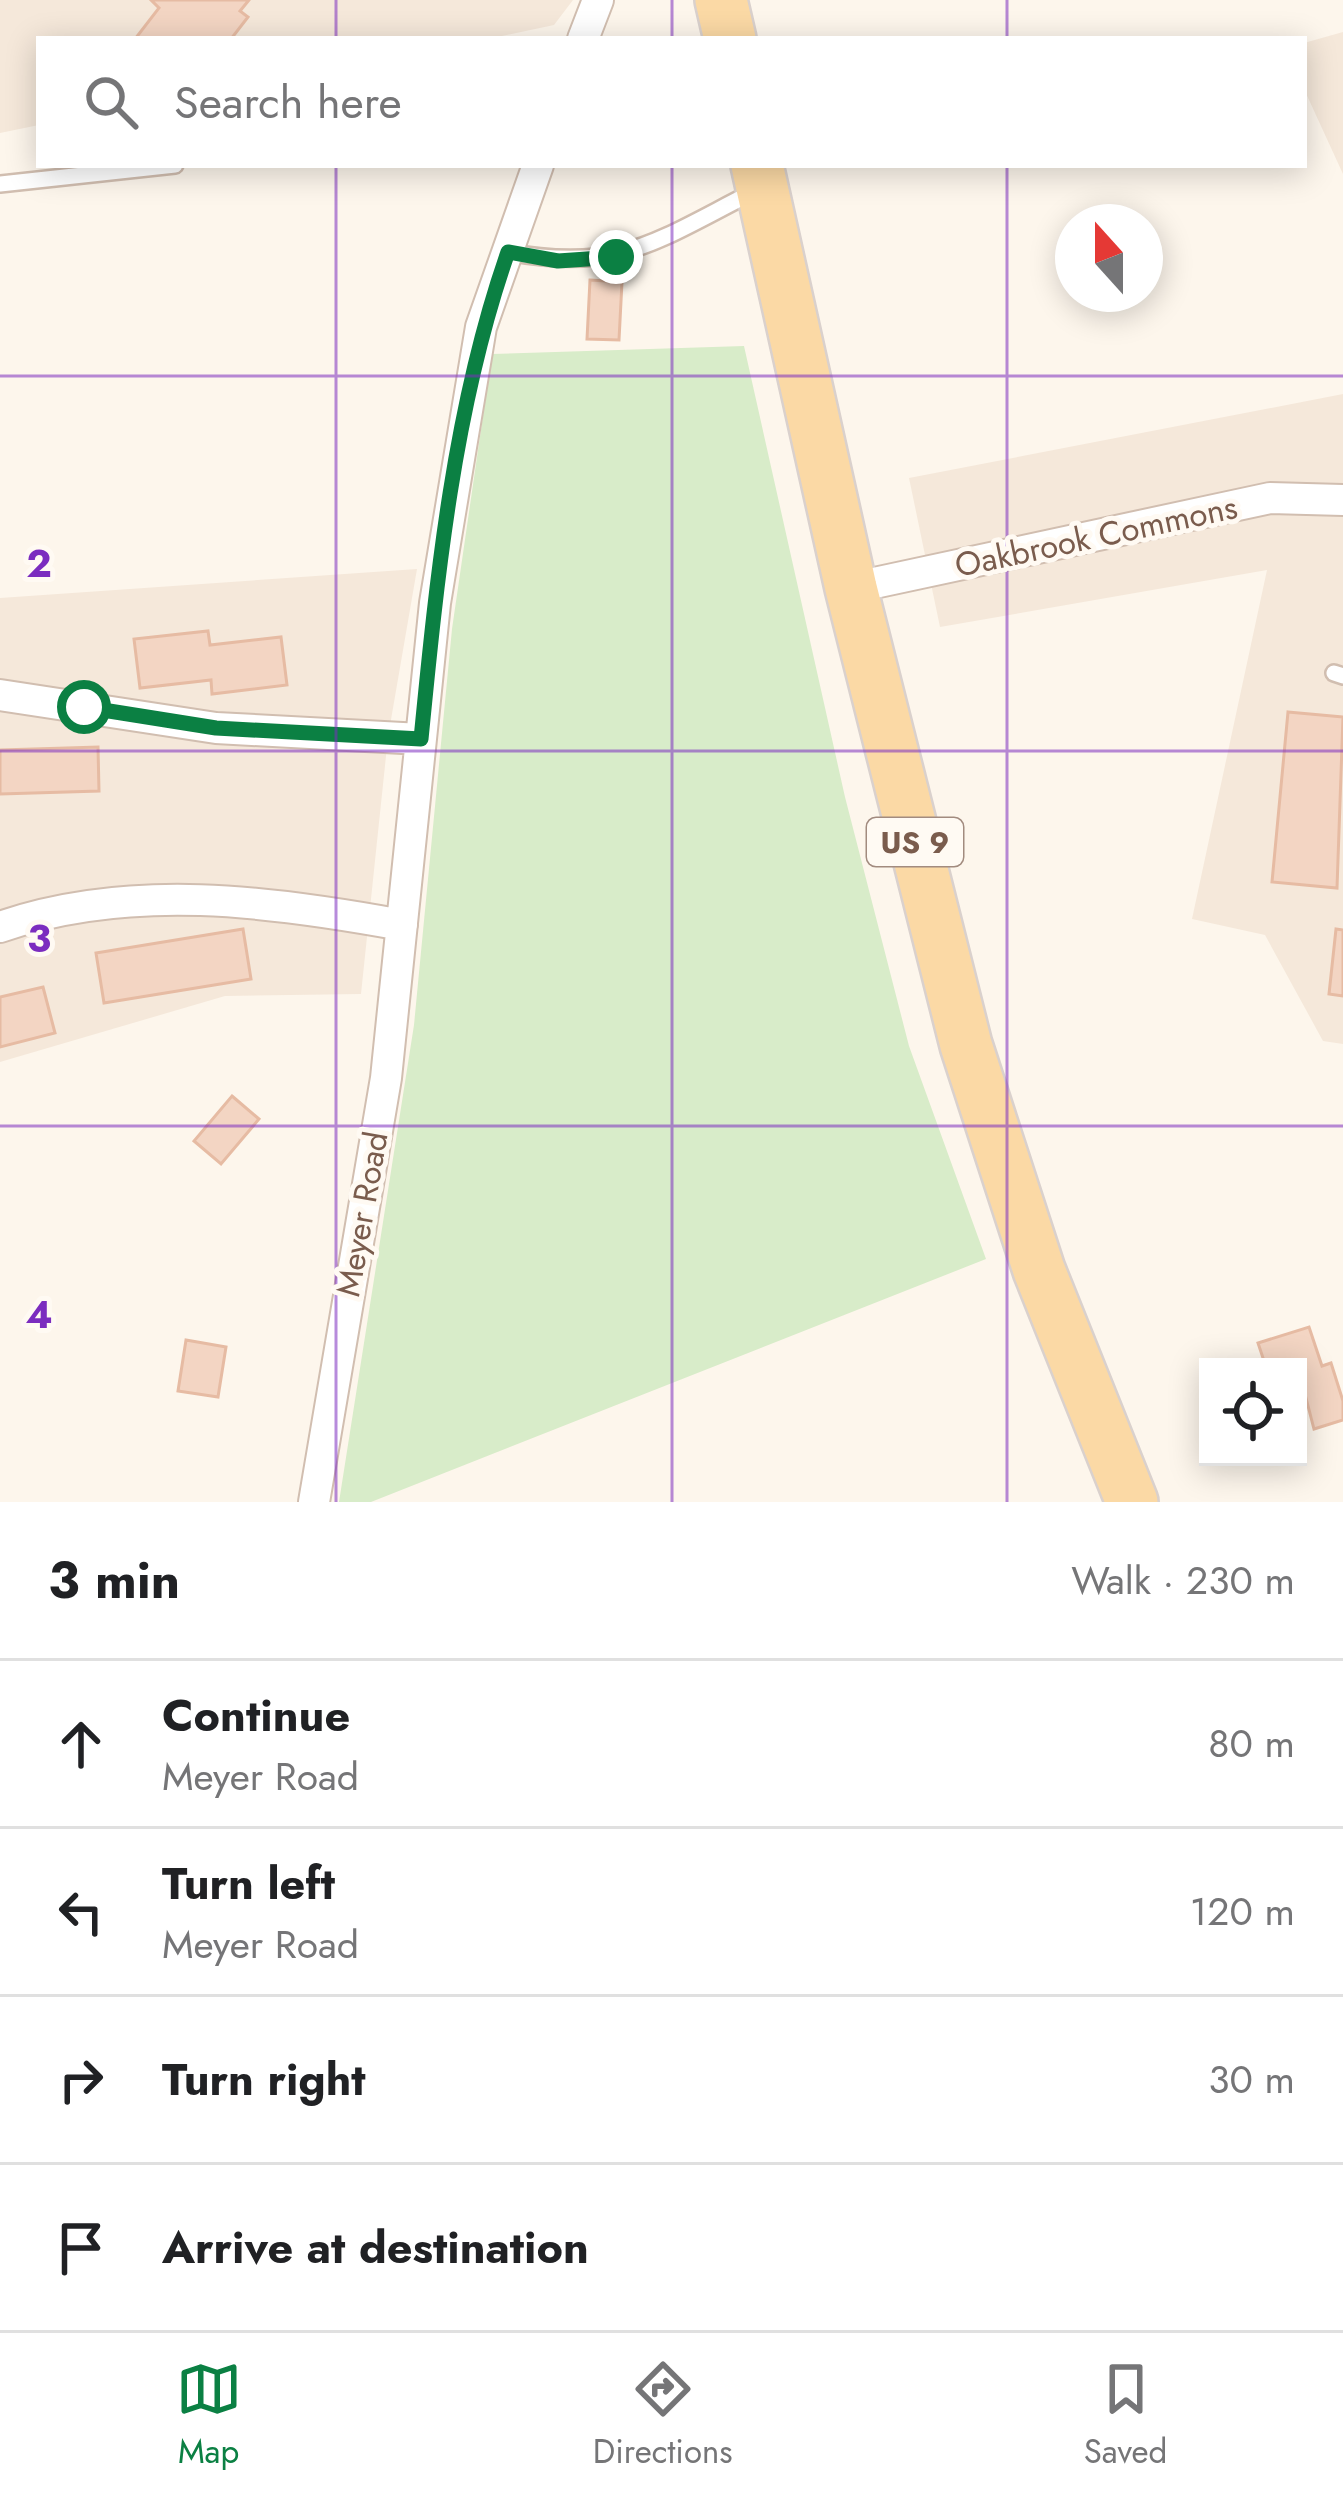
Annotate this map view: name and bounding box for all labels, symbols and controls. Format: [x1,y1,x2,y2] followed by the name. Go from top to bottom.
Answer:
[36,36,1307,168] search box
[78,69,144,135] icon: search
[174,70,402,135] text: Search here
[1055,204,1163,312] north arrow
[589,230,643,284] route end
[951,483,1241,589] street label: Oakbrook Commons
[26,535,52,592] text: 2
[57,680,111,734] route start
[867,818,963,866] road number: US 9
[27,910,51,967] text: 3
[324,1128,400,1300] street label: Meyer Road
[25,1286,53,1343] text: 4
[1199,1358,1307,1466] map controls
[1199,1358,1307,1466] button: locate
[48,1543,180,1617] text: 3 min
[1071,1552,1295,1609] text: Walk · 230 m
[162,1683,350,1748] text: Continue
[48,1711,114,1777] icon: ahead
[1208,1715,1295,1772] text: 80 m
[162,1748,359,1805] text: Meyer Road
[162,1851,335,1916] text: Turn left
[48,1879,114,1945] icon: left
[1190,1883,1295,1940] text: 120 m
[162,1916,359,1973] text: Meyer Road
[48,2047,114,2113] icon: right
[162,2047,366,2112] text: Turn right
[1208,2051,1295,2108] text: 30 m
[48,2215,114,2281] icon: arrive
[162,2215,589,2280] text: Arrive at destination
[176,2356,242,2475] tab: Map
[593,2356,733,2475] tab: Directions
[1084,2356,1167,2475] tab: Saved

